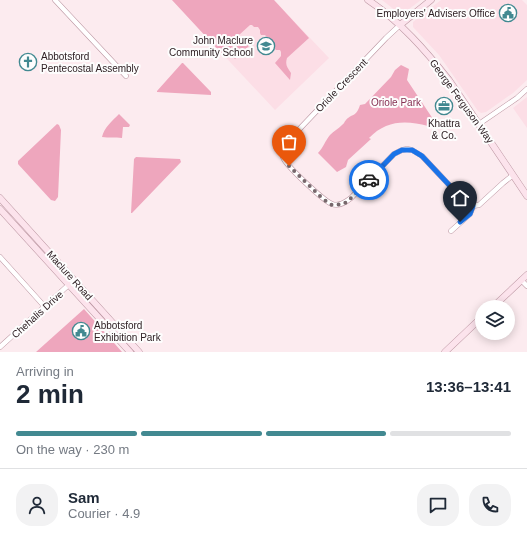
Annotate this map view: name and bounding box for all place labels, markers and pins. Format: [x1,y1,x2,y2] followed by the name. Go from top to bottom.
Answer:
[498,3,518,23] public building icon: Employers' Advisers Office
[377,8,495,19] place label: Employers' Advisers Office
[169,35,253,58] place label: John Maclure Community School
[256,36,276,56] school or university icon: John Maclure Community School
[41,51,139,74] place label: Abbotsford Pentecostal Assembly
[18,52,38,72] church icon: Abbotsford Pentecostal Assembly
[434,96,454,116] office icon: Khattra & Co.
[428,118,461,141] place label: Khattra & Co.
[272,125,306,166] pin
[443,181,477,222] pin
[94,320,162,343] place label: Abbotsford Exhibition Park
[71,321,91,341] public building icon: Abbotsford Exhibition Park

